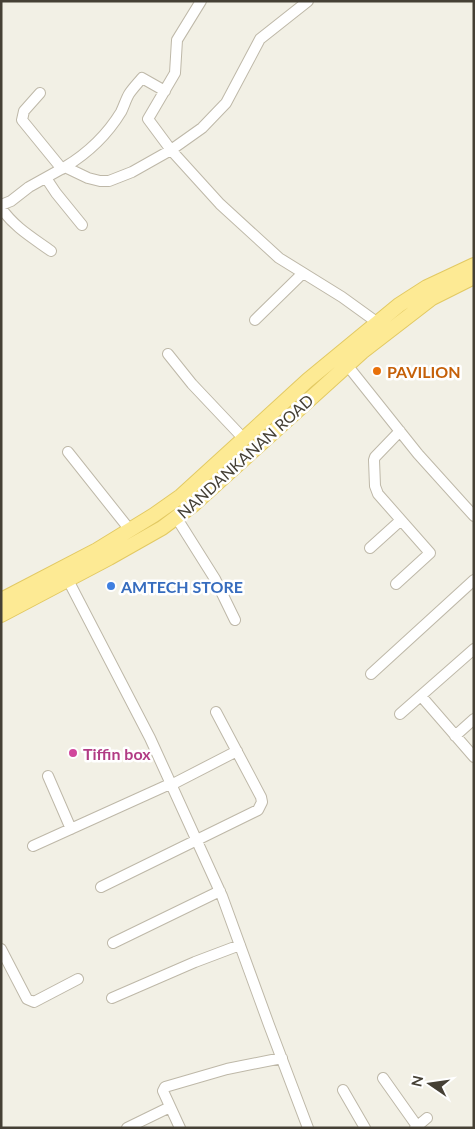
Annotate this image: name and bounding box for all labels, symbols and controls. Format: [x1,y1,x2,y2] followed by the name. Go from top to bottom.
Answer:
[387,362,460,381] place label: PAVILION
[371,365,383,377] marker: PAVILION
[173,390,317,522] street label: NANDANKANAN ROAD
[120,577,243,596] place label: AMTECH STORE
[105,580,117,592] marker: AMTECH STORE
[83,744,151,763] place label: Tiffin box
[67,747,79,759] marker: Tiffin box
[405,1059,455,1109] north arrow
[407,1074,426,1088] text: N

